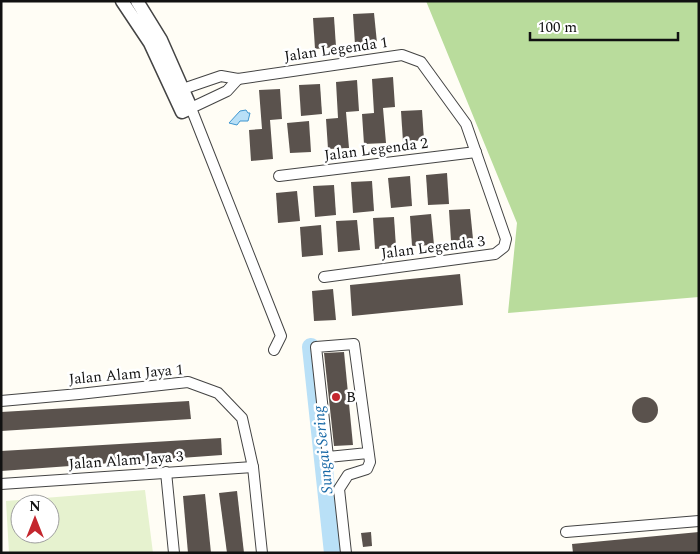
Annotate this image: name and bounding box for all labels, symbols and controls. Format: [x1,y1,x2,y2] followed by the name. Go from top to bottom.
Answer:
[530,10,678,42] scale bar
[538,16,577,39] text: 100 m
[283,31,389,68] street label: Jalan Legenda 1
[323,132,429,167] street label: Jalan Legenda 2
[380,230,487,265] street label: Jalan Legenda 3
[68,358,184,391] street label: Jalan Alam Jaya 1
[346,386,356,409] place label: B
[330,391,342,403] marker: B
[306,404,340,495] water label: Sungai Sering
[68,445,185,476] street label: Jalan Alam Jaya 3
[10,494,60,544] north arrow
[29,496,41,517] text: N

